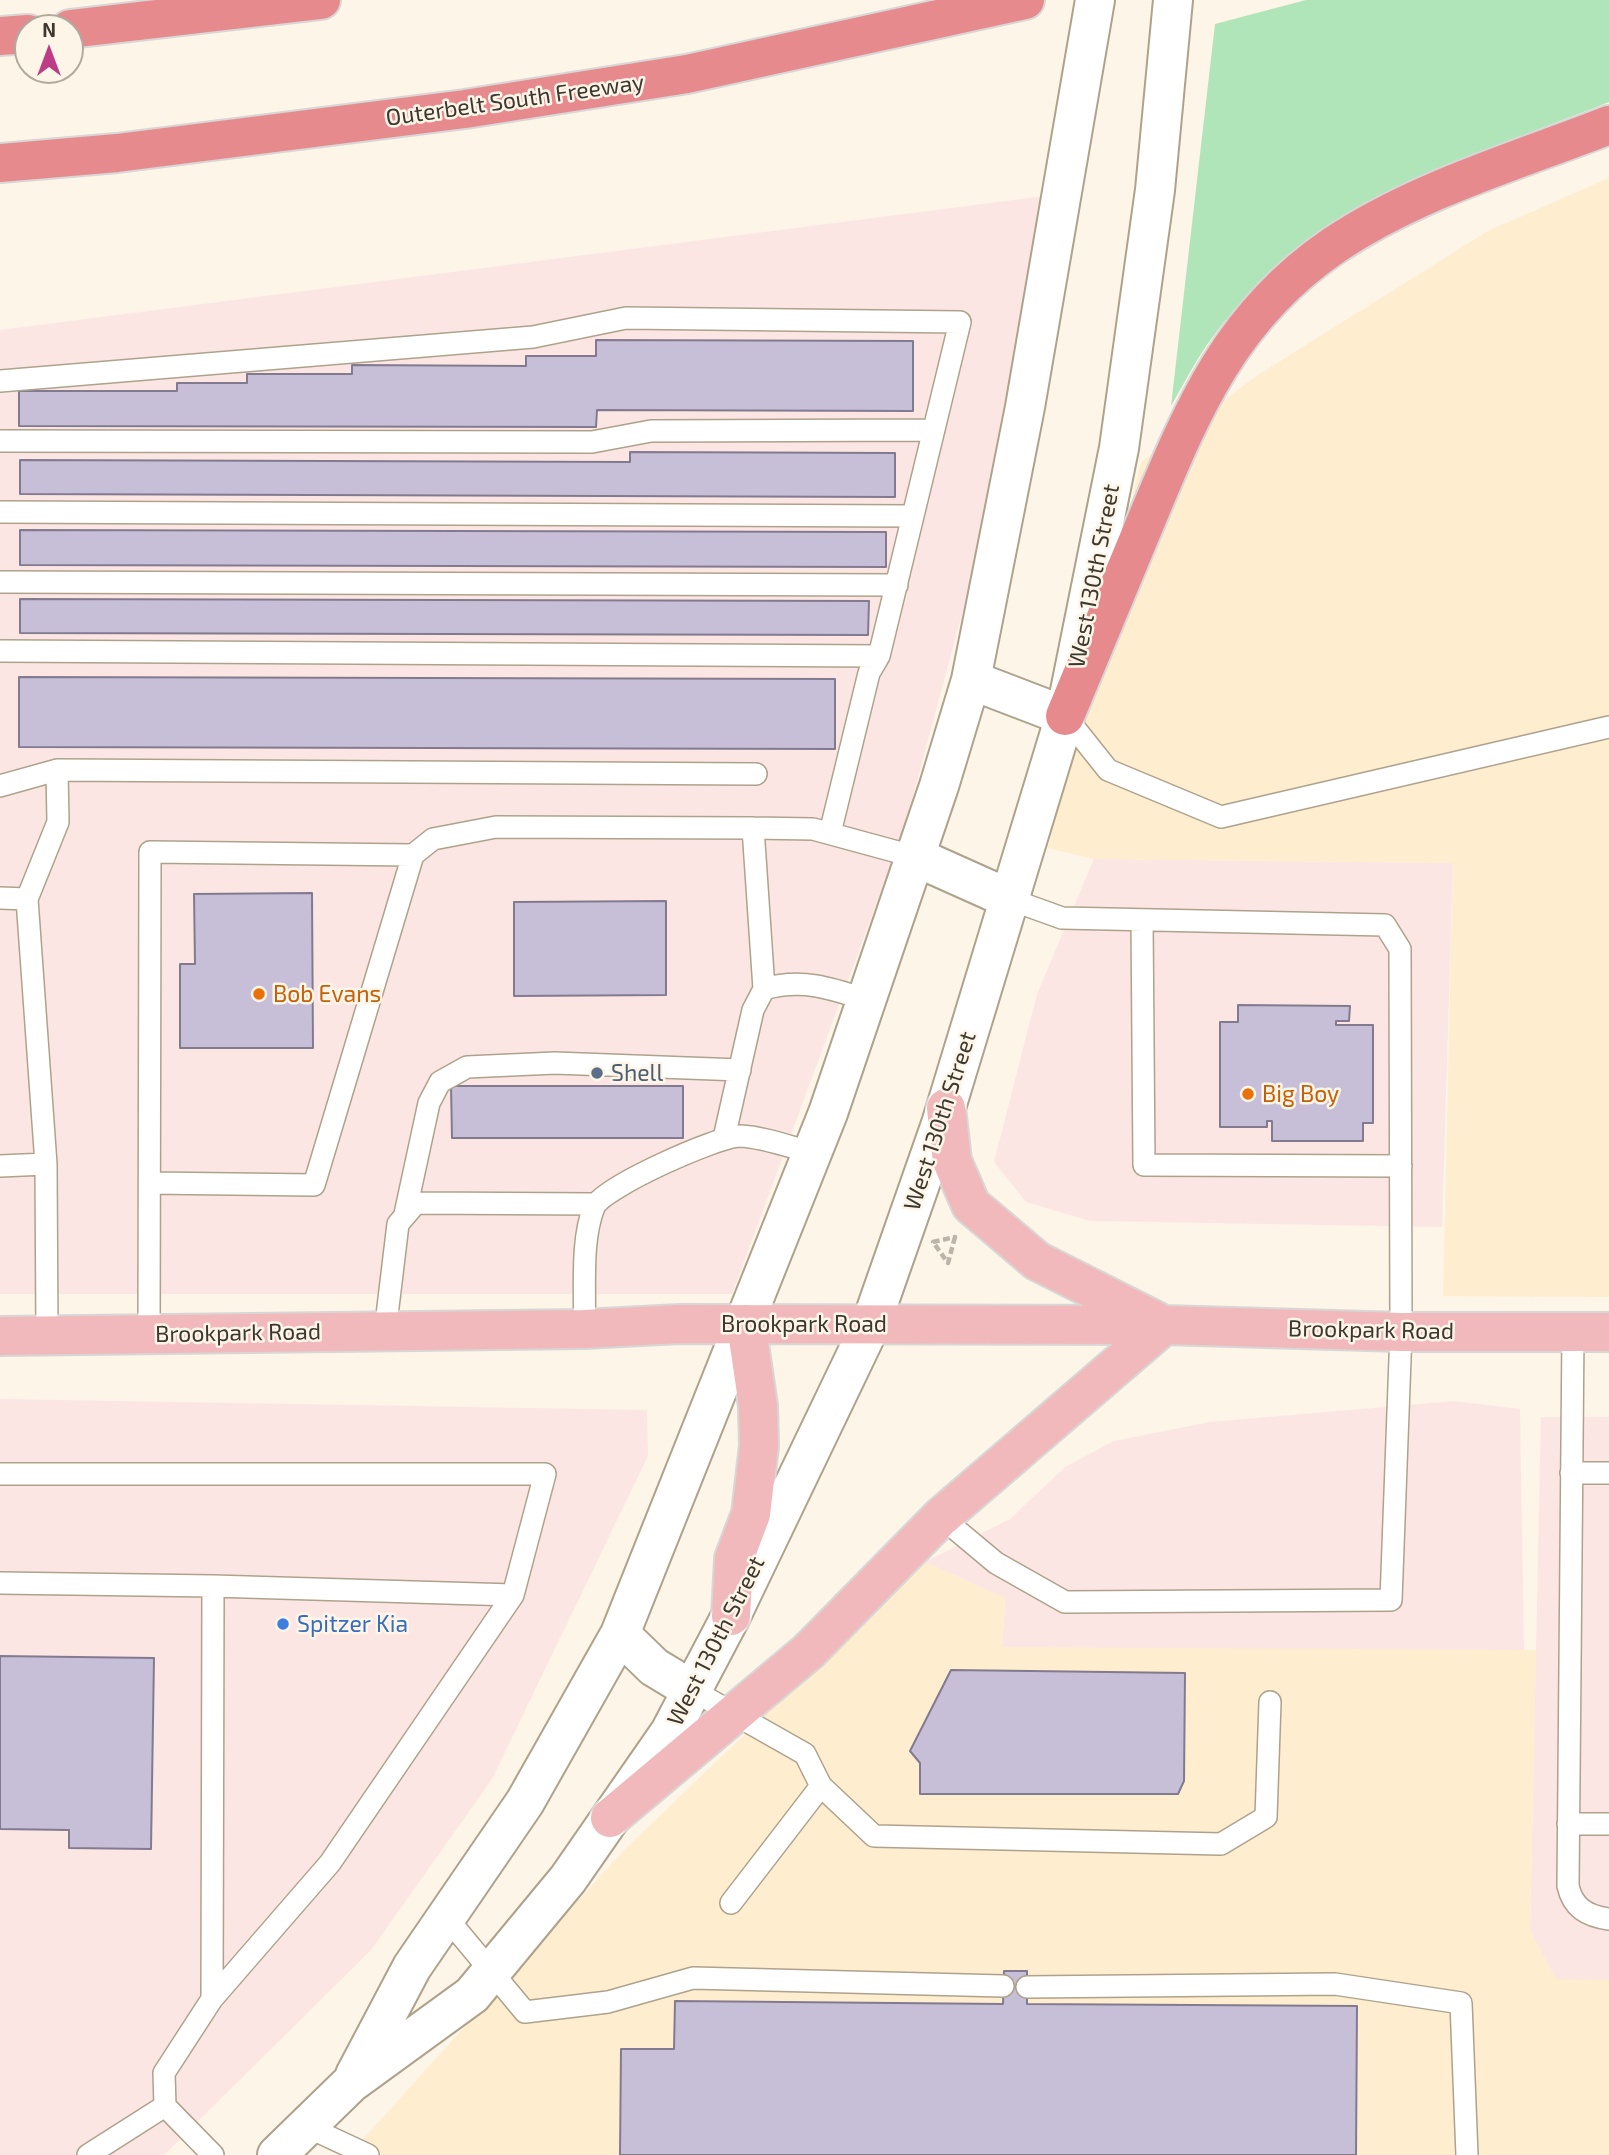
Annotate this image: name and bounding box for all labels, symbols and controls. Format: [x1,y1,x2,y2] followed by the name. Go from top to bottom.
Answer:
[14,14,84,84] north arrow
[42,18,56,41] text: N
[384,68,646,132] street label: Outerbelt South Freeway
[1063,482,1125,670] street label: West 130th Street
[273,980,381,1008] place label: Bob Evans
[251,986,267,1002] marker: Bob Evans
[898,1028,982,1214] street label: West 130th Street
[611,1059,663,1087] place label: Shell
[589,1065,605,1081] marker: Shell
[1262,1080,1339,1108] place label: Big Boy
[1240,1086,1256,1102] marker: Big Boy
[721,1310,887,1338] street label: Brookpark Road
[1288,1315,1454,1345] street label: Brookpark Road
[155,1318,321,1348] street label: Brookpark Road
[661,1552,771,1730] street label: West 130th Street
[297,1610,408,1638] place label: Spitzer Kia
[275,1616,291,1632] marker: Spitzer Kia

